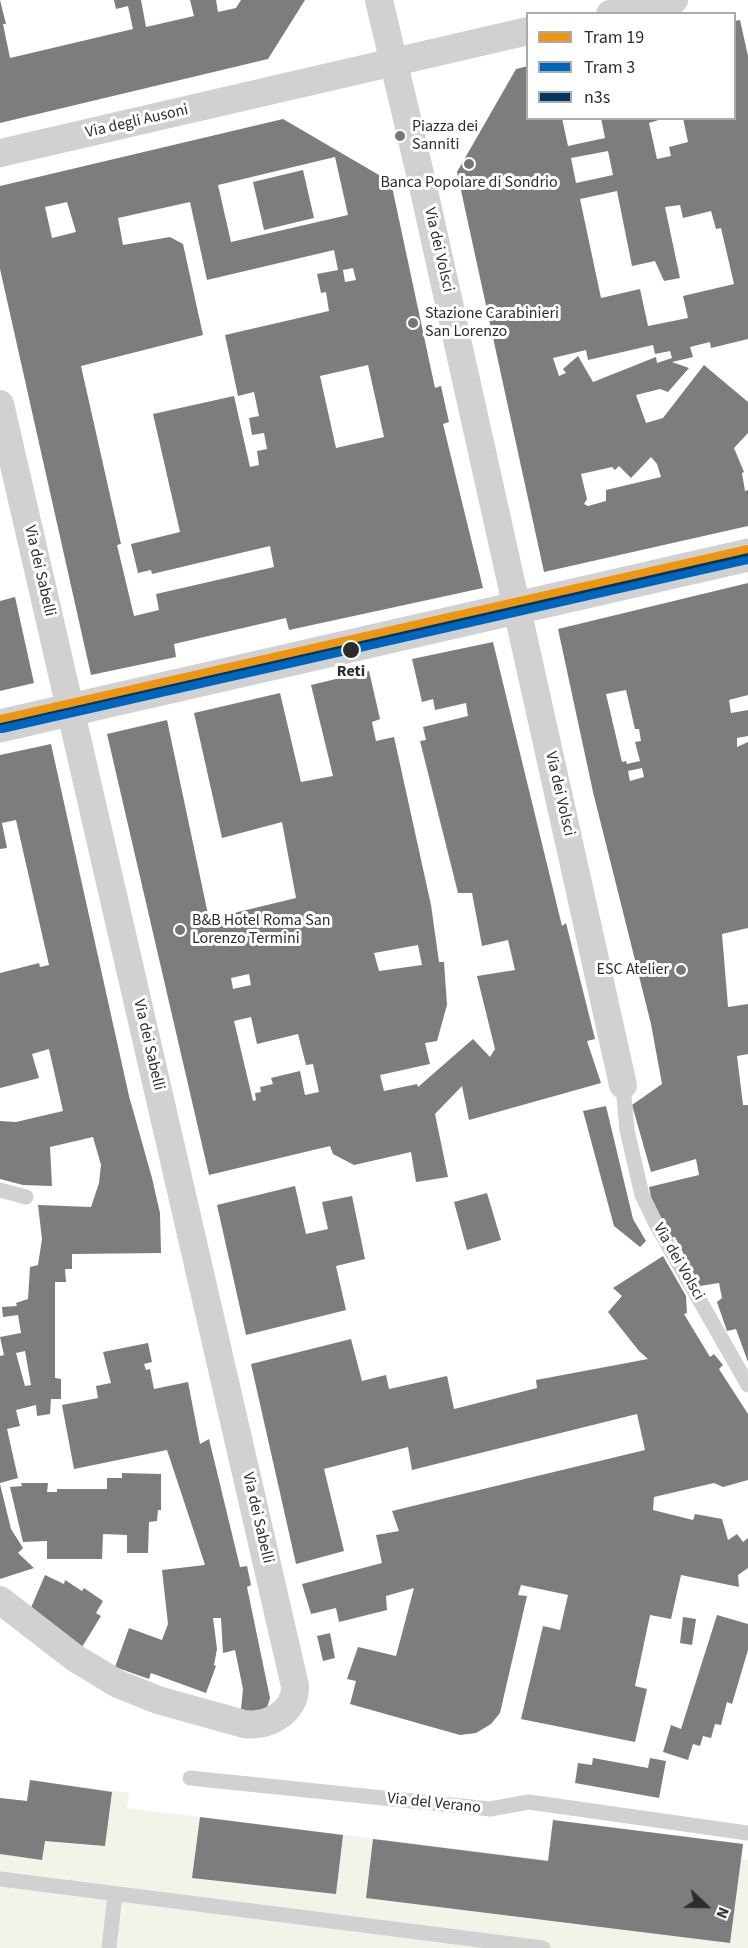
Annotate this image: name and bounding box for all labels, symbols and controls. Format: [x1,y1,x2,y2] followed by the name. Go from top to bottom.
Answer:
[526,12,736,120] legend
[584,25,644,50] text: Tram 19
[584,55,635,80] text: Tram 3
[584,85,610,110] text: n3s
[84,101,190,143] street label: Via degli Ausoni
[412,117,478,155] place label: Piazza dei Sanniti
[393,129,407,143] marker: Piazza dei Sanniti
[462,157,476,171] marker: Banca Popolare di Sondrio
[380,173,558,193] place label: Banca Popolare di Sondrio
[419,206,457,294] street label: Via dei Volsci
[425,304,559,342] place label: Stazione Carabinieri San Lorenzo
[406,316,420,330] marker: Stazione Carabinieri San Lorenzo
[19,524,59,618] street label: Via dei Sabelli
[341,640,361,660] marker: Reti
[337,662,365,682] place label: Reti
[540,750,578,838] street label: Via dei Volsci
[192,911,330,949] place label: B&B Hotel Roma San Lorenzo Termini
[173,923,187,937] marker: B&B Hotel Roma San Lorenzo Termini
[597,960,669,980] place label: ESC Atelier
[674,963,688,977] marker: ESC Atelier
[128,998,168,1092] street label: Via dei Sabelli
[648,1220,708,1304] street label: Via dei Volsci
[237,1471,277,1565] street label: Via dei Sabelli
[386,1790,482,1818] street label: Via del Verano
[676,1876,736,1936] north arrow
[711,1904,735,1922] text: N

